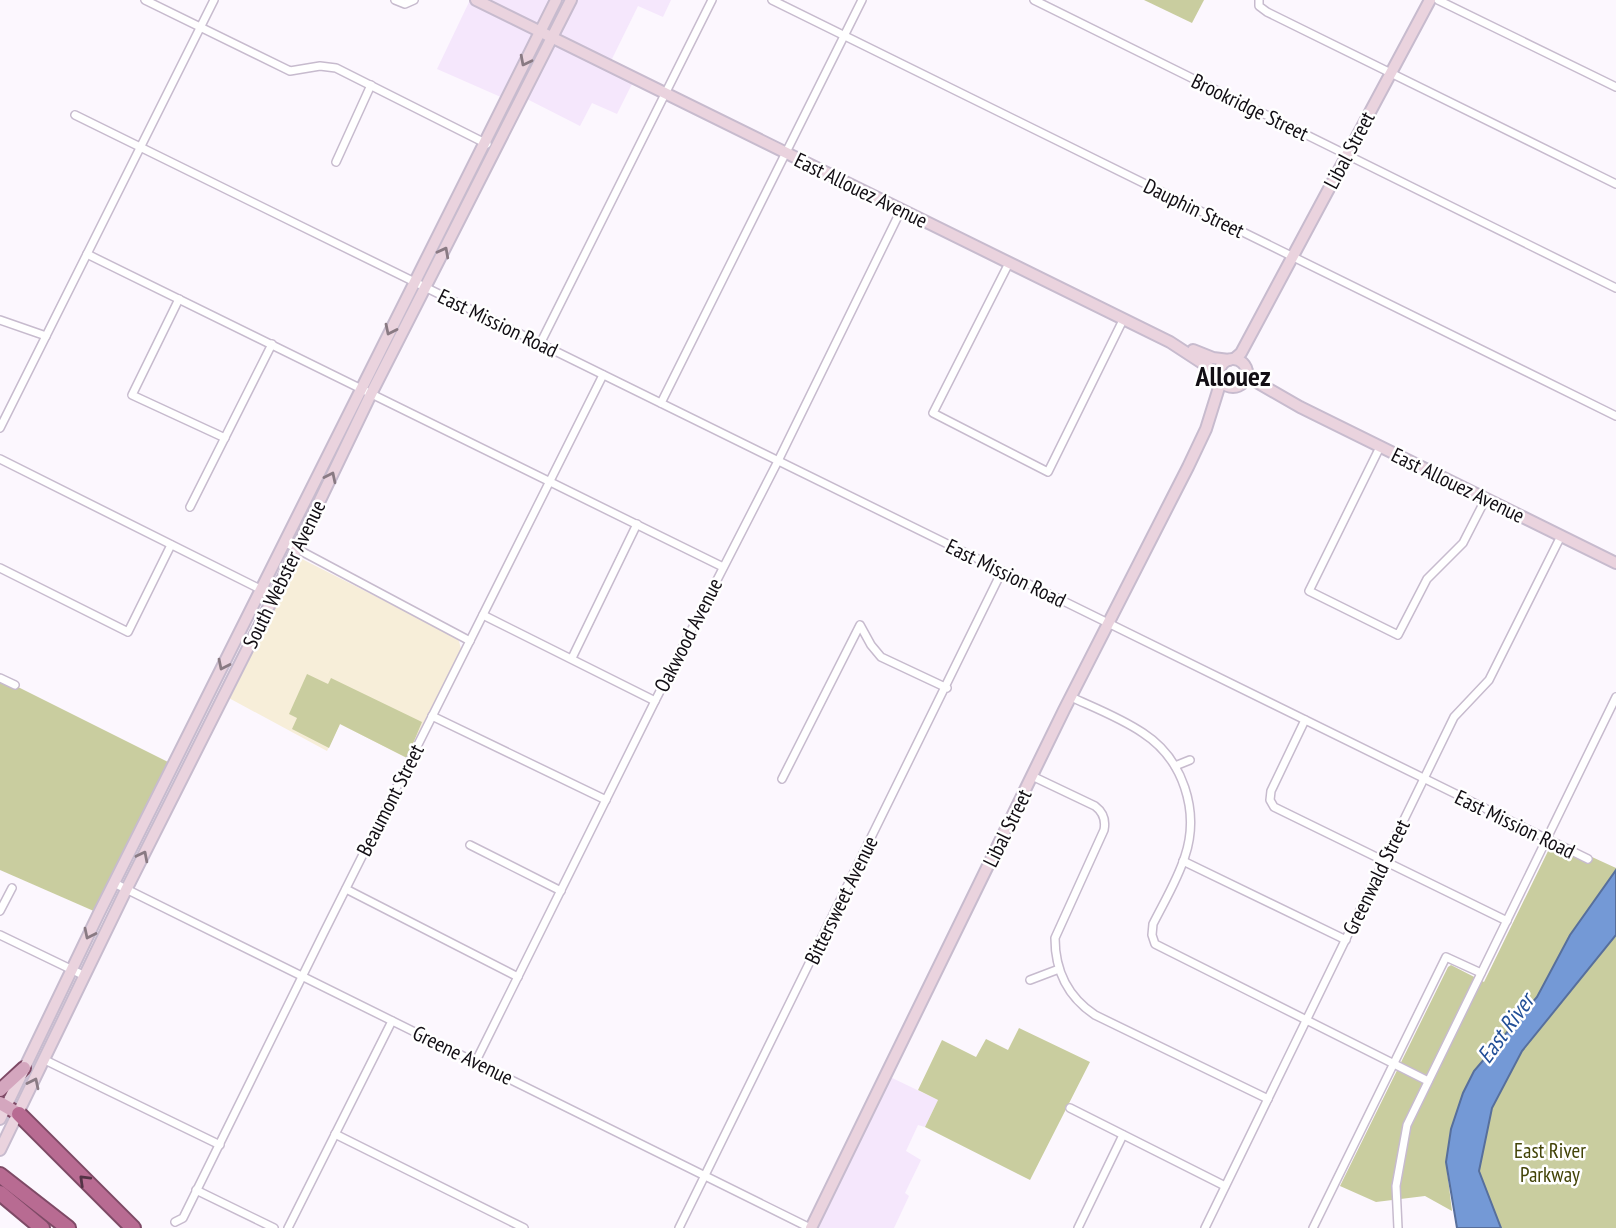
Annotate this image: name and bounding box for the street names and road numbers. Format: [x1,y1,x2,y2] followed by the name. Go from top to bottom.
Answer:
[1187,67,1313,147] street label: Brookridge Street
[1317,107,1381,193] street label: Libal Street
[790,146,932,234] street label: East Allouez Avenue
[1139,172,1249,244] street label: Dauphin Street
[434,282,562,364] street label: East Mission Road
[1387,441,1529,529] street label: East Allouez Avenue
[236,495,332,653] street label: South Webster Avenue
[942,532,1070,614] street label: East Mission Road
[648,573,728,697] street label: Oakwood Avenue
[350,739,430,860] street label: Beaumont Street
[1451,783,1579,865] street label: East Mission Road
[977,784,1038,871] street label: Libal Street
[1336,815,1416,939] street label: Greenwald Street
[798,831,884,969] street label: Bittersweet Avenue
[408,1019,518,1091] street label: Greene Avenue

